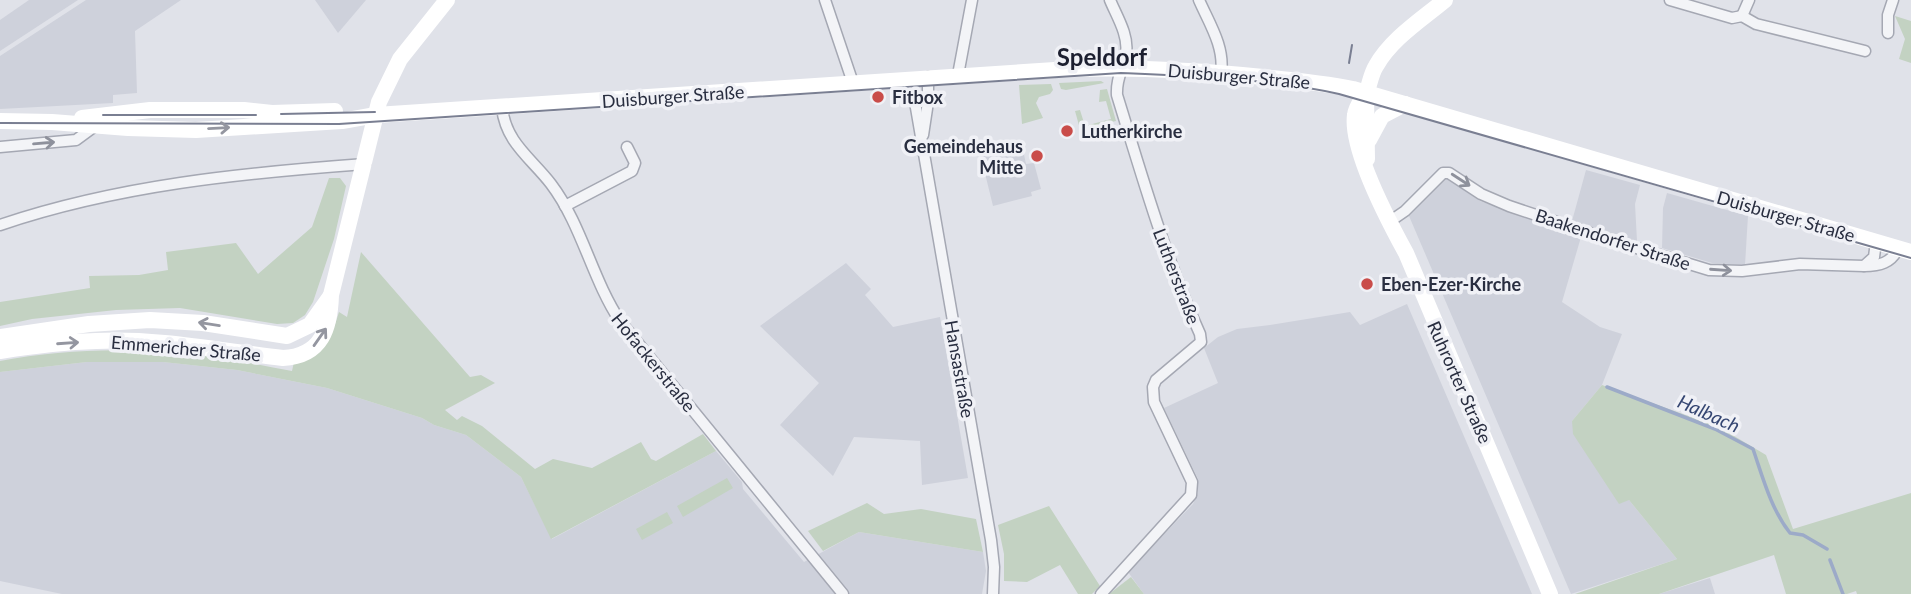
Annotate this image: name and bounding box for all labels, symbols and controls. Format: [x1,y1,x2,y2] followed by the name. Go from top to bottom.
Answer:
[1057,42,1148,71] district label: Speldorf
[1167,59,1311,93] street label: Duisburger Straße
[601,80,745,112] street label: Duisburger Straße
[892,86,944,108] place label: Fitbox
[870,89,886,105] marker: Fitbox
[1081,120,1183,142] place label: Lutherkirche
[207,121,230,134] one-way arrow
[1059,123,1075,139] marker: Lutherkirche
[904,135,1023,178] place label: Gemeindehaus Mitte
[32,136,55,149] one-way arrow
[1029,148,1045,164] marker: Gemeindehaus Mitte
[1450,174,1470,188] one-way arrow
[1714,186,1858,246] street label: Duisburger Straße
[1533,204,1693,274] street label: Baakendorfer Straße
[1149,225,1205,327] street label: Lutherstraße
[1709,264,1732,277] one-way arrow
[1381,273,1522,295] place label: Eben-Ezer-Kirche
[1359,276,1375,292] marker: Eben-Ezer-Kirche
[607,308,701,416] street label: Hofackerstraße
[198,317,221,330] one-way arrow
[1423,317,1497,447] street label: Ruhrorter Straße
[941,318,979,420] street label: Hansastraße
[313,328,327,347] one-way arrow
[110,330,262,366] street label: Emmericher Straße
[56,336,79,349] one-way arrow
[1674,389,1744,437] water label: Halbach

